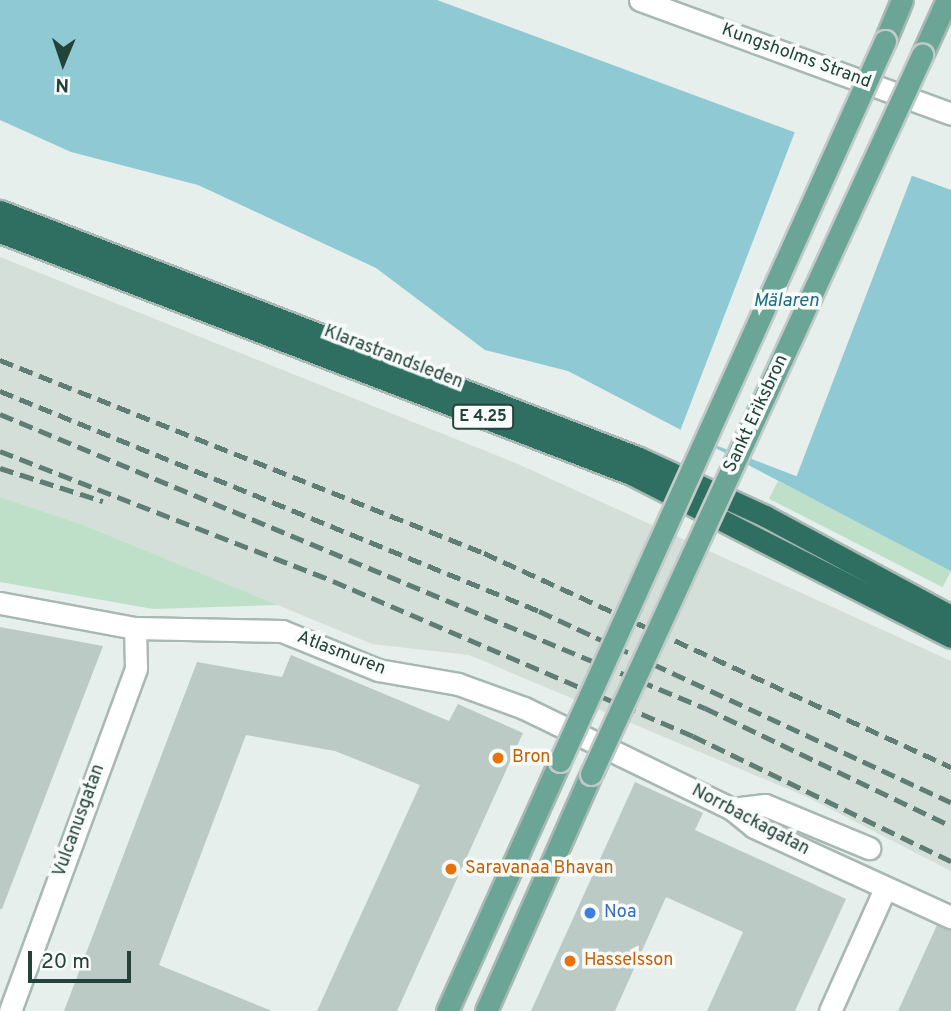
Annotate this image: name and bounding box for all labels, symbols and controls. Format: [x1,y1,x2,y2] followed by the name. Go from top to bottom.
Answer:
[718,20,874,94] street label: Kungsholms Strand
[28,28,98,98] north arrow
[55,72,70,96] text: N
[753,291,819,313] water label: Mälaren
[321,322,465,394] street label: Klarastrandsleden
[720,352,794,476] street label: Sankt Eriksbron
[452,404,514,430] road number: E 4.25
[294,627,388,681] street label: Atlasmuren
[512,747,550,769] place label: Bron
[490,750,506,766] marker: Bron
[50,762,110,880] street label: Vulcanusgatan
[687,781,813,861] street label: Norrbackagatan
[465,858,614,880] place label: Saravanaa Bhavan
[443,861,459,877] marker: Saravanaa Bhavan
[604,902,637,924] place label: Noa
[582,905,598,921] marker: Noa
[32,937,135,981] scale bar
[41,949,90,976] text: 20 m
[584,950,673,972] place label: Hasselsson
[562,953,578,969] marker: Hasselsson

